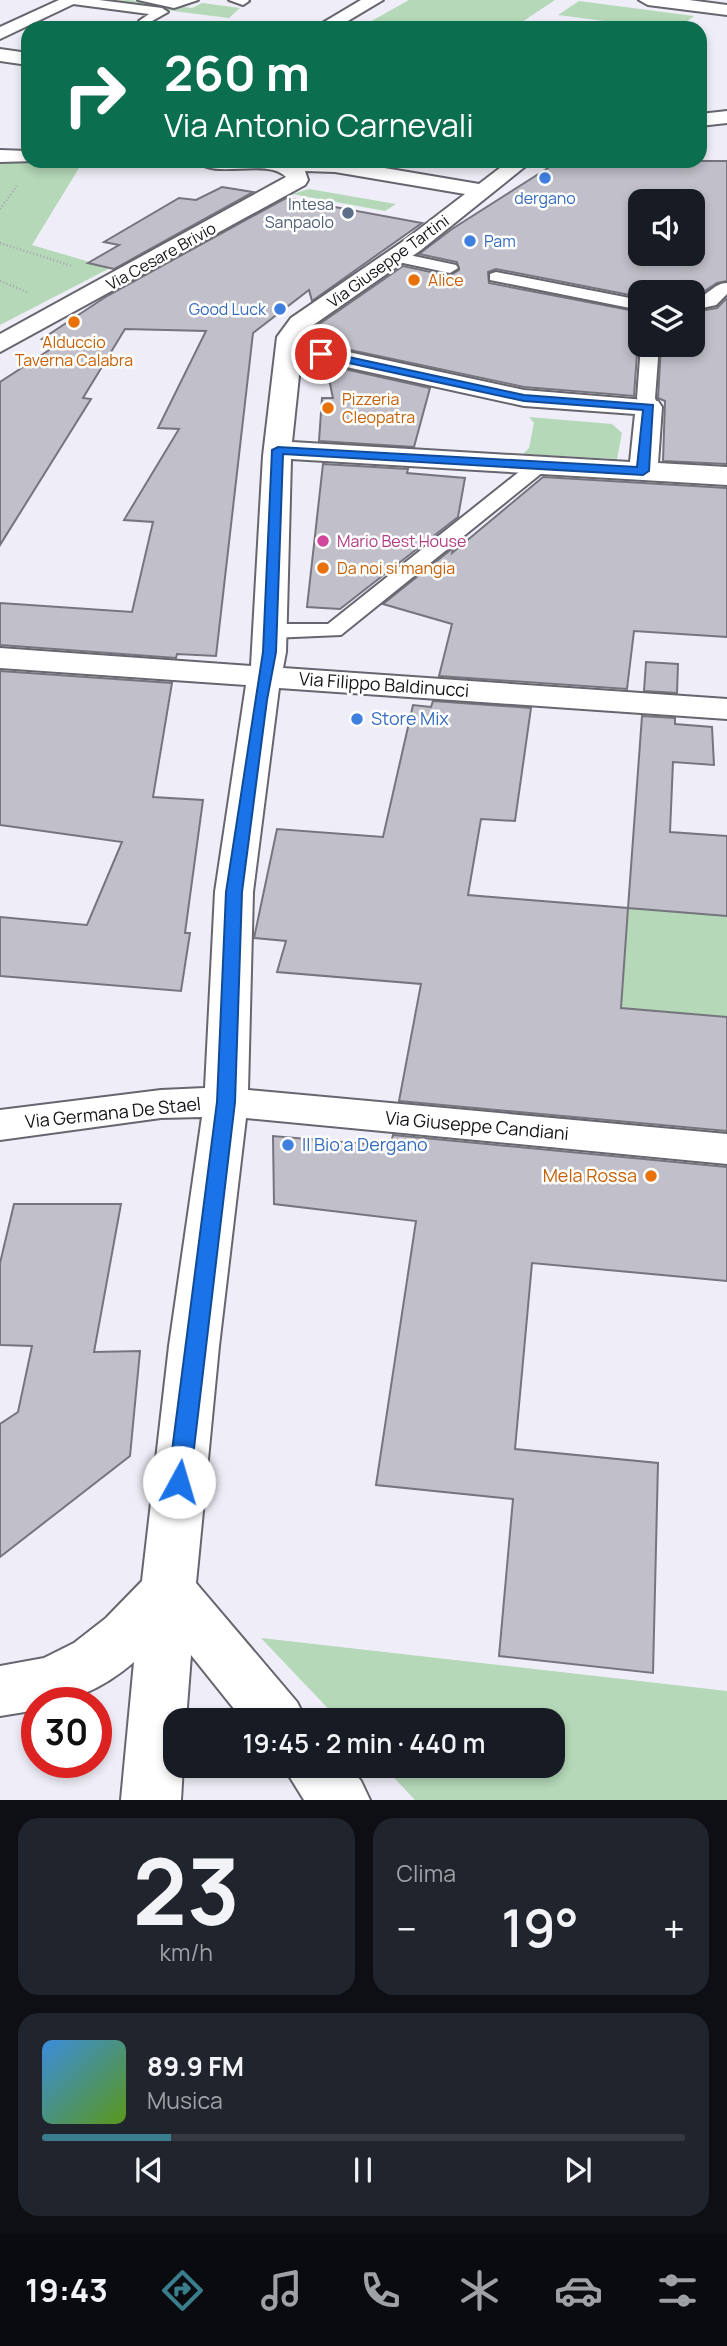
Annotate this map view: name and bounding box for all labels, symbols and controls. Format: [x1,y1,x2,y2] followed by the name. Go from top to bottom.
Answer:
[164,39,310,106] text: 260 m
[49,49,140,140] icon: right
[164,103,474,147] text: Via Antonio Carnevali
[537,170,553,186] marker: dergano
[514,187,576,209] place label: dergano
[628,189,705,357] map controls
[628,189,705,266] button: sound
[265,193,334,233] place label: Intesa Sanpaolo
[340,205,356,221] marker: Intesa Sanpaolo
[323,209,453,313] street label: Via Giuseppe Tartini
[102,217,220,295] street label: Via Cesare Brivio
[484,230,516,252] place label: Pam
[462,233,478,249] marker: Pam
[428,269,464,291] place label: Alice
[406,272,422,288] marker: Alice
[628,280,705,357] button: layers
[189,298,267,320] place label: Good Luck
[272,301,288,317] marker: Good Luck
[66,314,82,330] marker: Alduccio Taverna Calabra
[291,324,351,384] pin
[15,331,133,371] place label: Alduccio Taverna Calabra
[302,335,340,373] icon: arrive
[342,388,415,428] place label: Pizzeria Cleopatra
[320,400,336,416] marker: Pizzeria Cleopatra
[337,530,466,552] place label: Mario Best House
[315,533,331,549] marker: Mario Best House
[337,557,455,579] place label: Da noi si mangia
[315,560,331,576] marker: Da noi si mangia
[298,666,470,702] street label: Via Filippo Baldinucci
[371,706,449,730] place label: Store Mix
[349,711,365,727] marker: Store Mix
[24,1091,202,1133] street label: Via Germana De Stael
[384,1105,570,1145] street label: Via Giuseppe Candiani
[302,1132,428,1156] place label: Il Bio a Dergano
[280,1137,296,1153] marker: Il Bio a Dergano
[543,1163,637,1187] place label: Mela Rossa
[643,1168,659,1184] marker: Mela Rossa
[142,1445,216,1519] position arrow
[21,1687,112,1778] speed limit sign: 30
[243,1725,485,1761] text: 19:45 · 2 min · 440 m
[133,1828,240,1952] text: 23
[397,1857,456,1889] text: Clima
[501,1892,579,1963] text: 19°
[397,1902,417,1954] text: −
[663,1902,685,1954] text: +
[160,1936,213,1968] text: km/h
[147,2048,244,2084] text: 89.9 FM
[147,2084,223,2116] text: Musica
[130,2151,168,2189] icon: previous
[344,2151,382,2189] icon: pause
[559,2151,597,2189] icon: next
[158,2266,207,2315] icon: directions
[257,2266,306,2315] icon: music
[356,2266,405,2315] icon: phone
[455,2266,504,2315] icon: climate
[554,2266,603,2315] icon: car
[653,2266,702,2315] icon: filters
[25,2268,108,2312] text: 19:43

